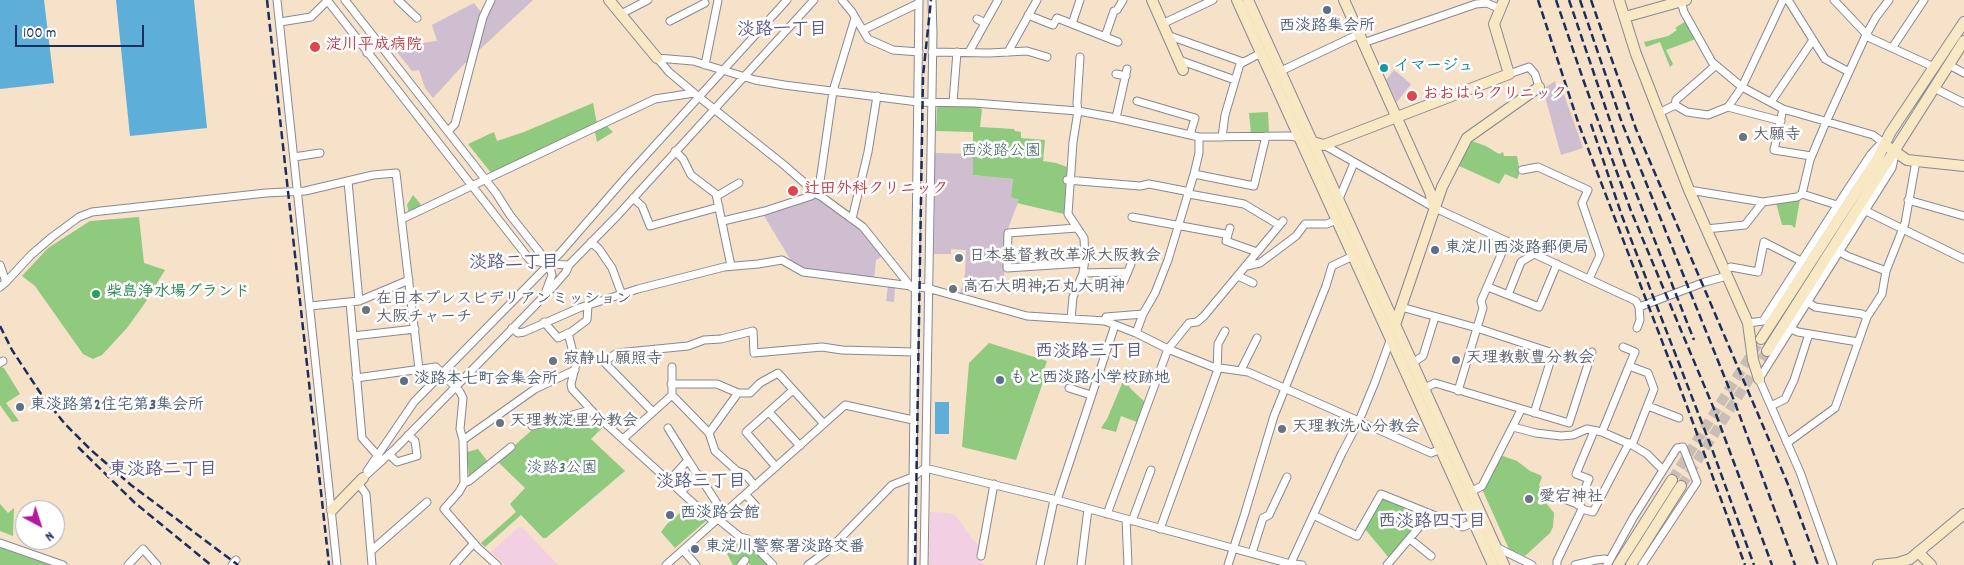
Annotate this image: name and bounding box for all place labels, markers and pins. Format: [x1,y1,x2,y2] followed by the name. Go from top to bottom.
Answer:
[1321,4,1333,16] marker: 西淡路集会所
[1279,18,1375,38] place label: 西淡路集会所
[326,37,422,57] place label: 淀川平成病院
[308,40,322,54] marker: 淀川平成病院
[1394,58,1474,78] place label: イマージュ
[1378,62,1390,74] marker: イマージュ
[1423,86,1567,106] place label: おおはらクリニック
[1405,89,1419,103] marker: おおはらクリニック
[1753,127,1801,147] place label: 大願寺
[1737,131,1749,143] marker: 大願寺
[804,181,948,201] place label: 辻田外科クリニック
[786,184,800,198] marker: 辻田外科クリニック
[1445,240,1589,260] place label: 東淀川西淡路郵便局
[1429,244,1441,256] marker: 東淀川西淡路郵便局
[969,248,1161,268] place label: 日本基督教改革派大阪教会
[953,252,965,264] marker: 日本基督教改革派大阪教会
[963,279,1126,299] place label: 高石大明神;石丸大明神
[947,283,959,295] marker: 高石大明神;石丸大明神
[106,284,250,304] place label: 柴島浄水場グランド
[90,288,102,300] marker: 柴島浄水場グランド
[376,291,632,329] place label: 在日本プレスビデリアンミッション 大阪チャーチ
[360,304,372,316] marker: 在日本プレスビデリアンミッション 大阪チャーチ
[1466,350,1594,370] place label: 天理教敷豊分教会
[563,351,663,371] place label: 寂静山 願照寺
[1450,354,1462,366] marker: 天理教敷豊分教会
[547,355,559,367] marker: 寂静山 願照寺
[1010,370,1170,390] place label: もと西淡路小学校跡地
[414,371,558,391] place label: 淡路本七町会集会所
[994,374,1006,386] marker: もと西淡路小学校跡地
[398,375,410,387] marker: 淡路本七町会集会所
[30,397,204,417] place label: 東淡路第2住宅第3集会所
[14,401,26,413] marker: 東淡路第2住宅第3集会所
[510,413,638,433] place label: 天理教淀里分教会
[494,417,506,429] marker: 天理教淀里分教会
[1292,419,1420,439] place label: 天理教洗心分教会
[1276,423,1288,435] marker: 天理教洗心分教会
[1539,489,1603,509] place label: 愛宕神社
[1523,493,1535,505] marker: 愛宕神社
[680,505,760,525] place label: 西淡路会館
[664,509,676,521] marker: 西淡路会館
[705,539,865,559] place label: 東淀川警察署淡路交番
[689,543,701,555] marker: 東淀川警察署淡路交番

